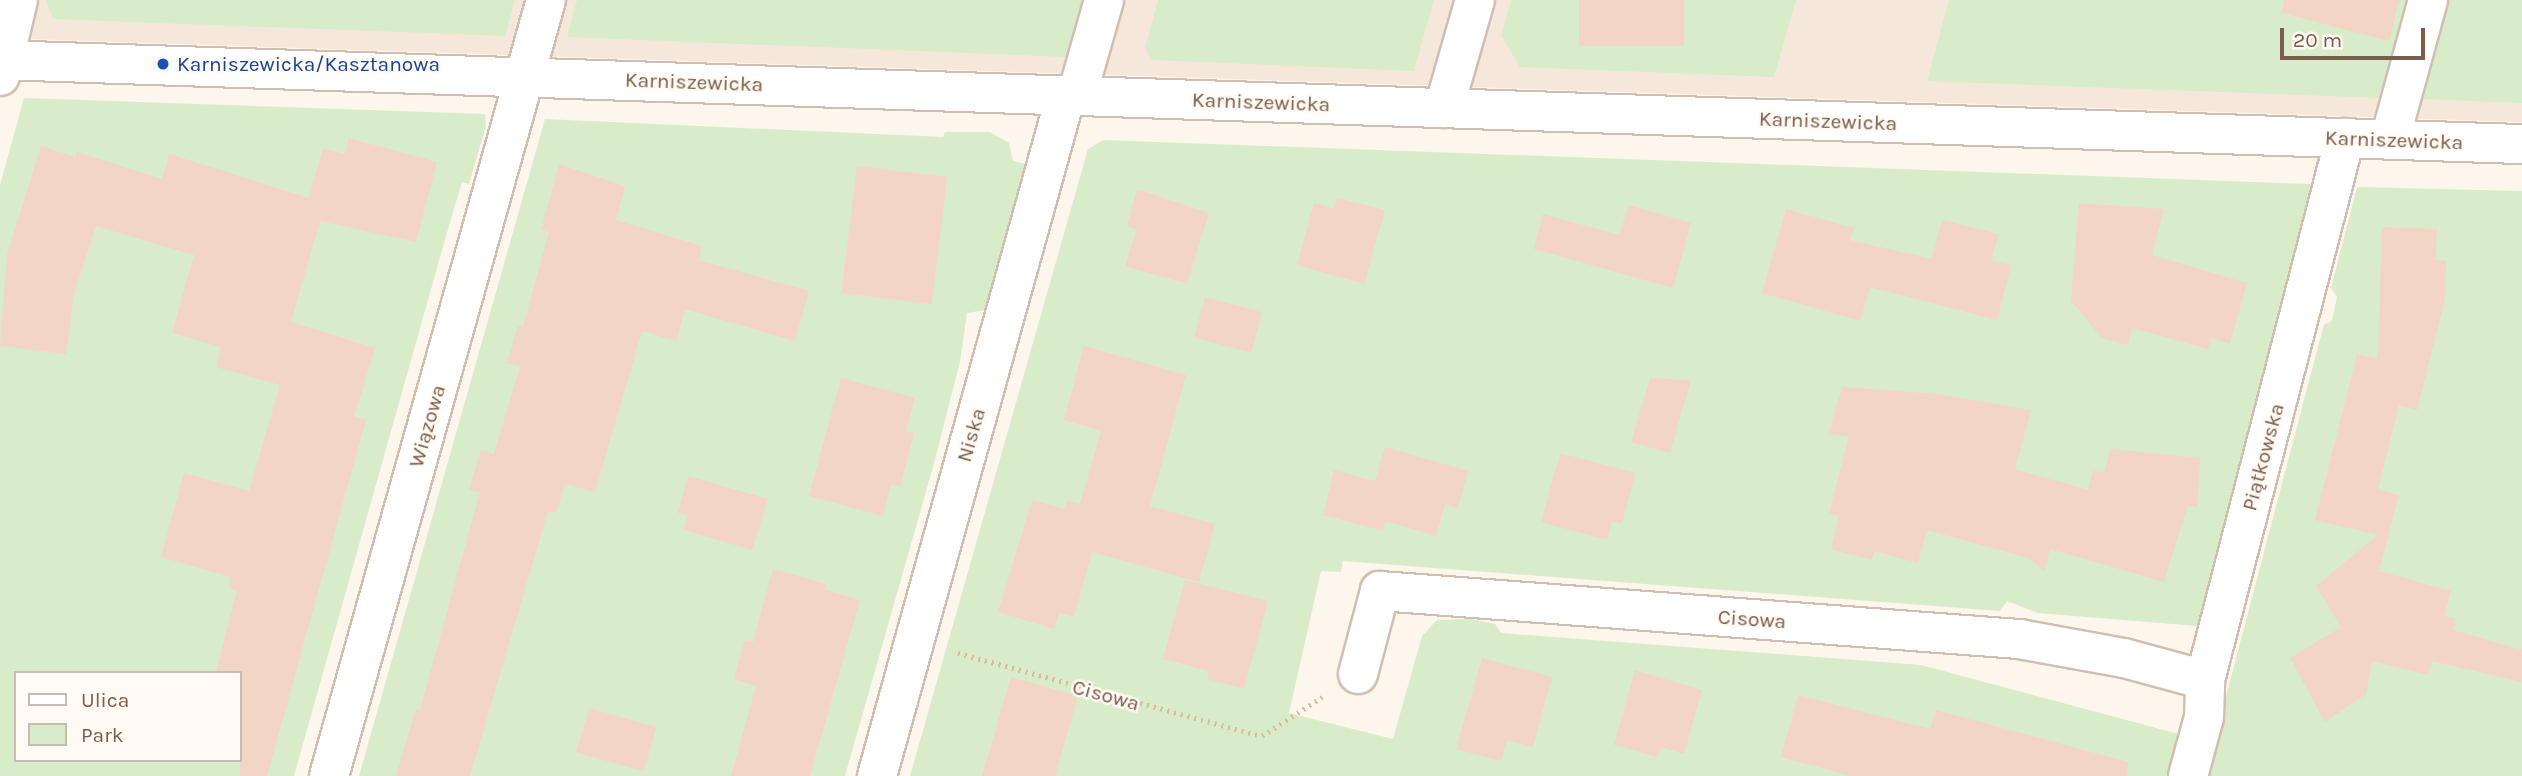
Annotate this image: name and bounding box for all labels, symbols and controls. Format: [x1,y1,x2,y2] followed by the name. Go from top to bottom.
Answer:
[2284,14,2429,58] scale bar
[2293,28,2342,52] text: 20 m
[177,51,440,77] place label: Karniszewicka/Kasztanowa
[155,56,171,72] marker: Karniszewicka/Kasztanowa
[624,67,764,97] street label: Karniszewicka
[1191,87,1331,117] street label: Karniszewicka
[1758,106,1898,136] street label: Karniszewicka
[2324,125,2464,155] street label: Karniszewicka
[403,382,451,470] street label: Wiązowa
[2237,400,2289,514] street label: Piątkowska
[951,405,991,465] street label: Niska
[1717,604,1787,634] street label: Cisowa
[14,671,242,762] legend
[1070,674,1142,716] street label: Cisowa
[81,688,129,712] text: Ulica
[81,723,124,747] text: Park

